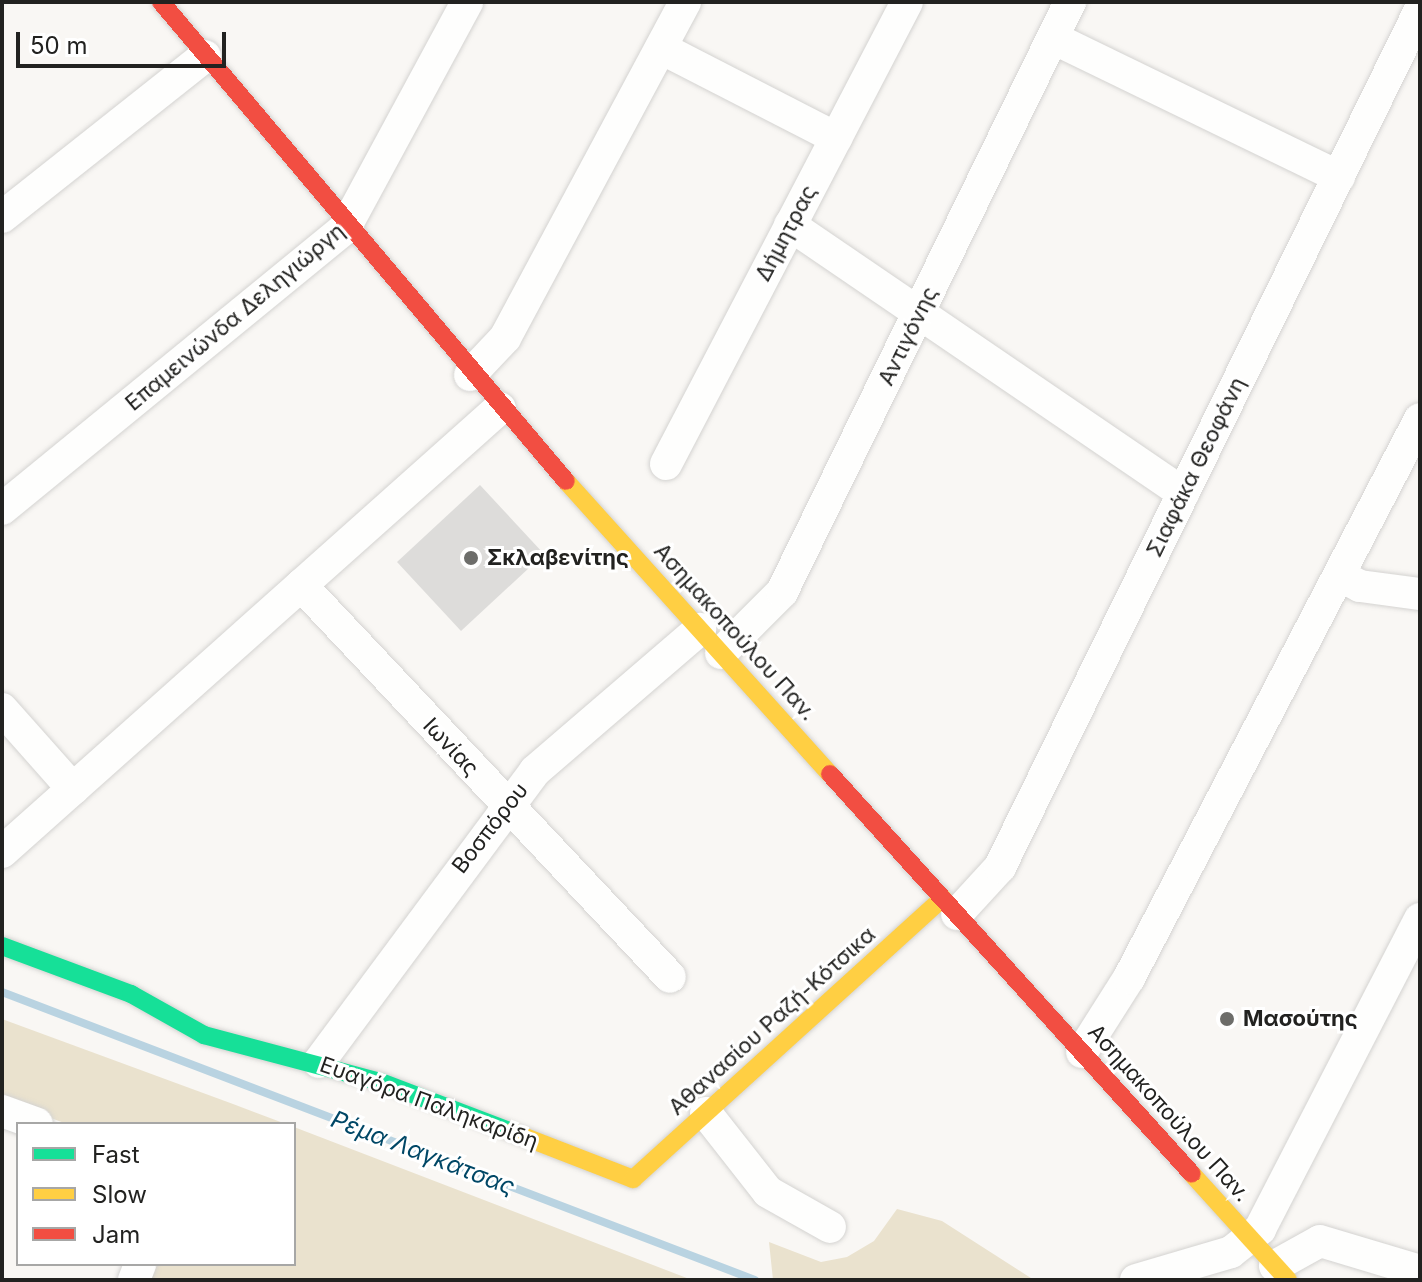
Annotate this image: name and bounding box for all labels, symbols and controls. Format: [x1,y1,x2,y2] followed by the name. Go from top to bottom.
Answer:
[20,16,230,66] scale bar
[30,31,88,60] text: 50 m
[750,180,822,286] street label: Δήμητρας
[120,218,350,416] street label: Επαμεινώνδα Δεληγιώργη
[873,282,943,390] street label: Αντιγόνης
[1141,373,1251,561] street label: Σιαφάκα Θεοφάνη
[648,538,822,726] street label: Ασημακοπούλου Παν.
[487,545,629,571] place label: Σκλαβενίτης
[462,549,480,567] marker: Σκλαβενίτης
[418,713,484,781] street label: Ιωνίας
[446,777,534,879] street label: Βοσπόρου
[663,921,881,1121] street label: Αθανασίου Ραζή-Κότσικα
[1243,1006,1358,1032] place label: Μασούτης
[1218,1010,1236,1028] marker: Μασούτης
[1082,1019,1256,1207] street label: Ασημακοπούλου Παν.
[316,1051,542,1155] street label: Ευαγόρα Παληκαρίδη
[327,1105,519,1201] water label: Ρέμα Λαγκάτσας
[16,1122,296,1266] legend
[92,1140,140,1169] text: Fast
[92,1180,147,1209] text: Slow
[92,1220,140,1249] text: Jam

